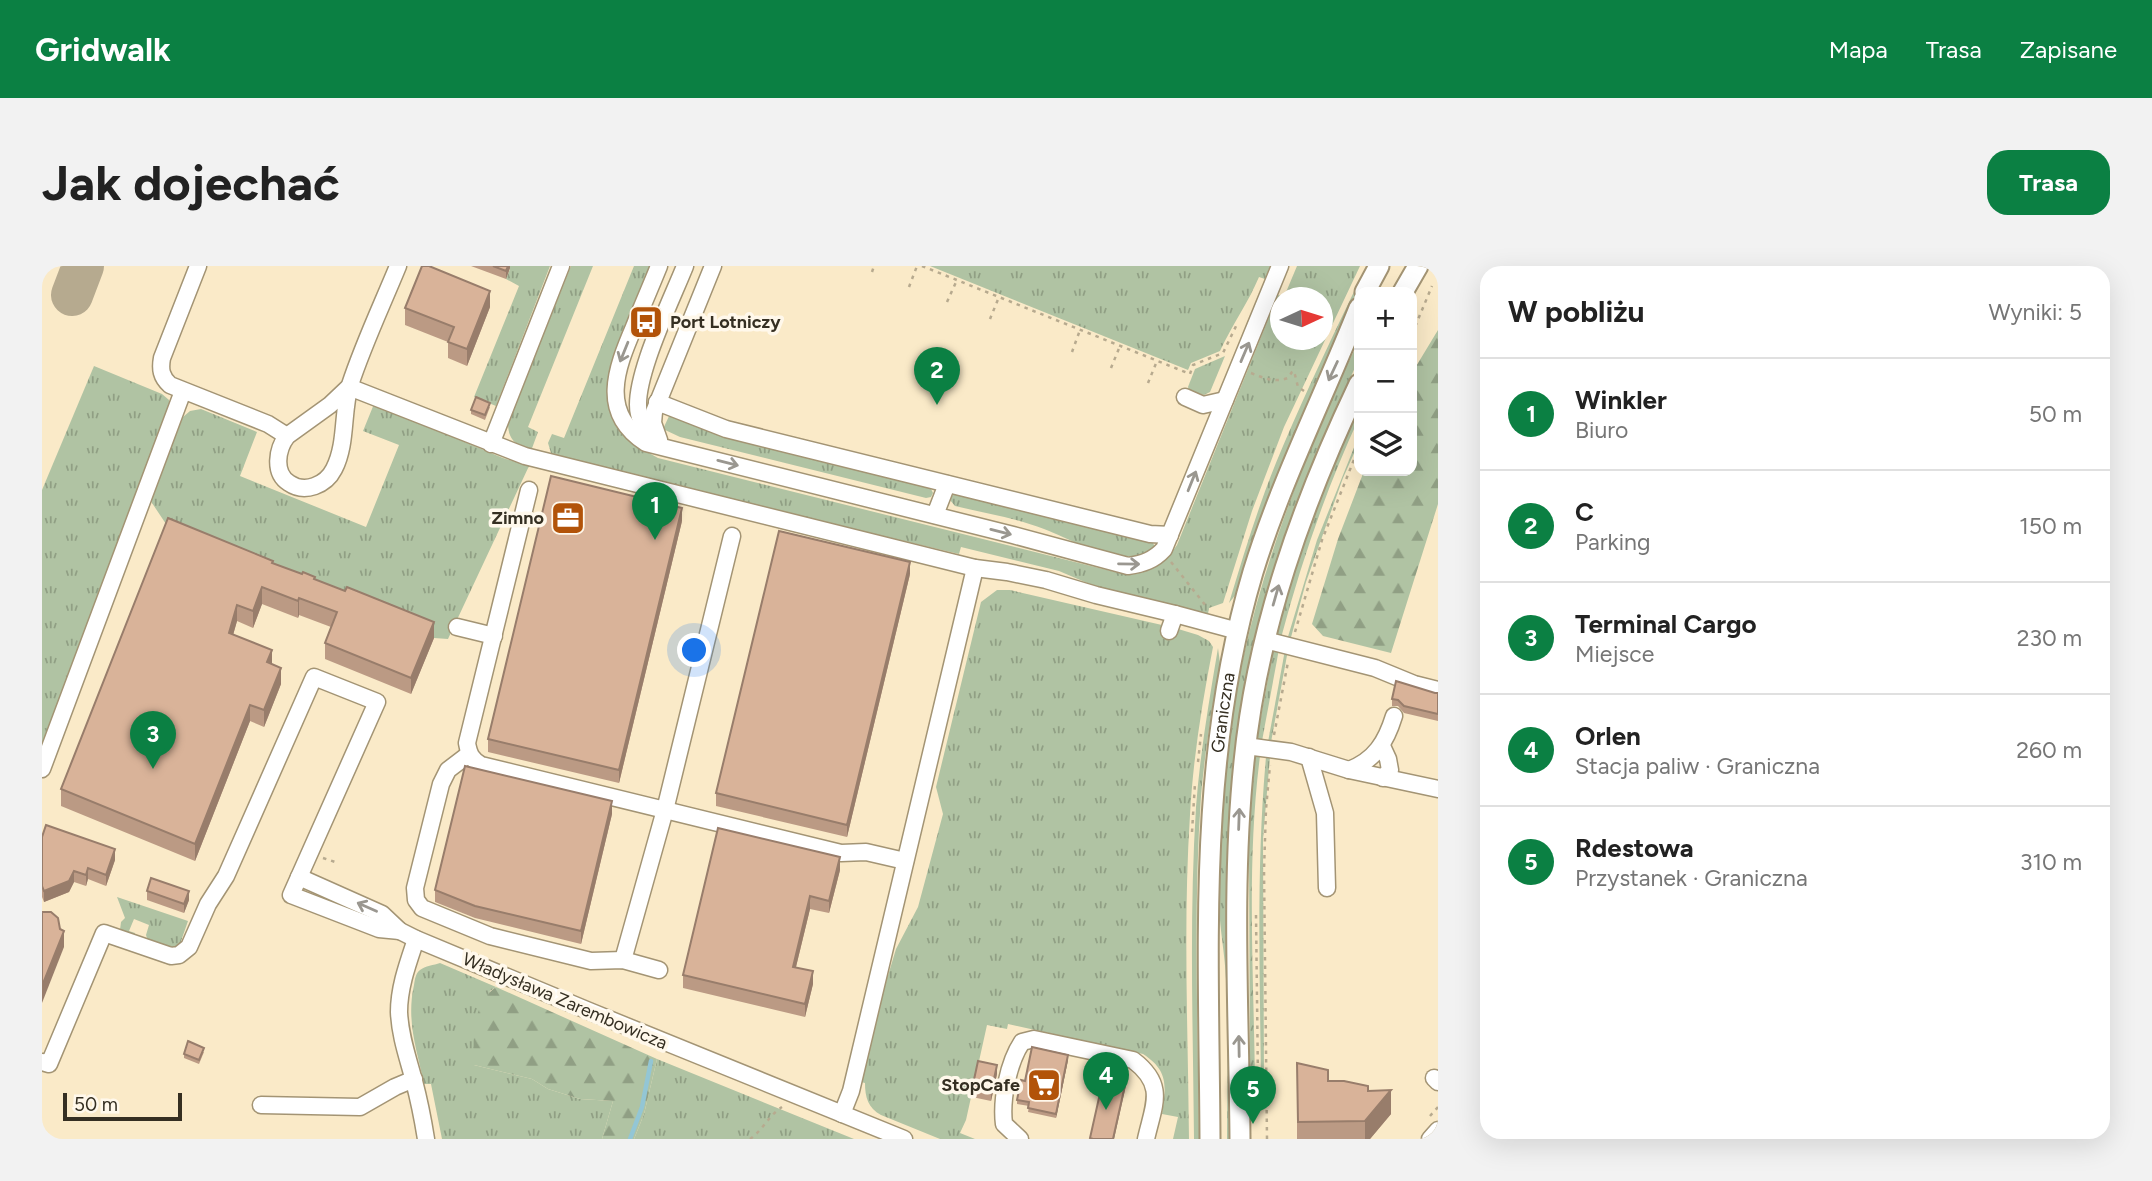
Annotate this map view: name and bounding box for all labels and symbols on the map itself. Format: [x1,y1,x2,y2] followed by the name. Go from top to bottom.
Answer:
[1270,287,1333,350] north arrow
[627,303,665,341] bus stop icon: Port Lotniczy
[670,311,781,333] place label: Port Lotniczy
[616,340,629,362] one-way arrow
[1239,342,1252,363] one-way arrow
[914,347,960,405] pin: 2
[1326,360,1339,381] one-way arrow
[716,457,739,471] one-way arrow
[1186,471,1199,493] one-way arrow
[632,482,678,540] pin: 1
[549,499,587,537] office icon: Zimno
[492,507,544,529] place label: Zimno
[990,526,1012,539] one-way arrow
[1117,557,1140,571] one-way arrow
[1271,584,1284,606] one-way arrow
[677,633,711,667] your location
[1207,671,1240,754] street label: Graniczna
[130,711,176,769] pin: 3
[1233,808,1246,831] one-way arrow
[357,900,378,913] one-way arrow
[459,948,671,1054] street label: Władysława Zarembowicza
[1232,1035,1246,1058] one-way arrow
[1083,1052,1129,1110] pin: 4
[1025,1066,1063,1104] supermarket icon: StopCafe
[1230,1066,1276,1124] pin: 5
[941,1074,1020,1096] place label: StopCafe
[63,1090,182,1122] scale bar

